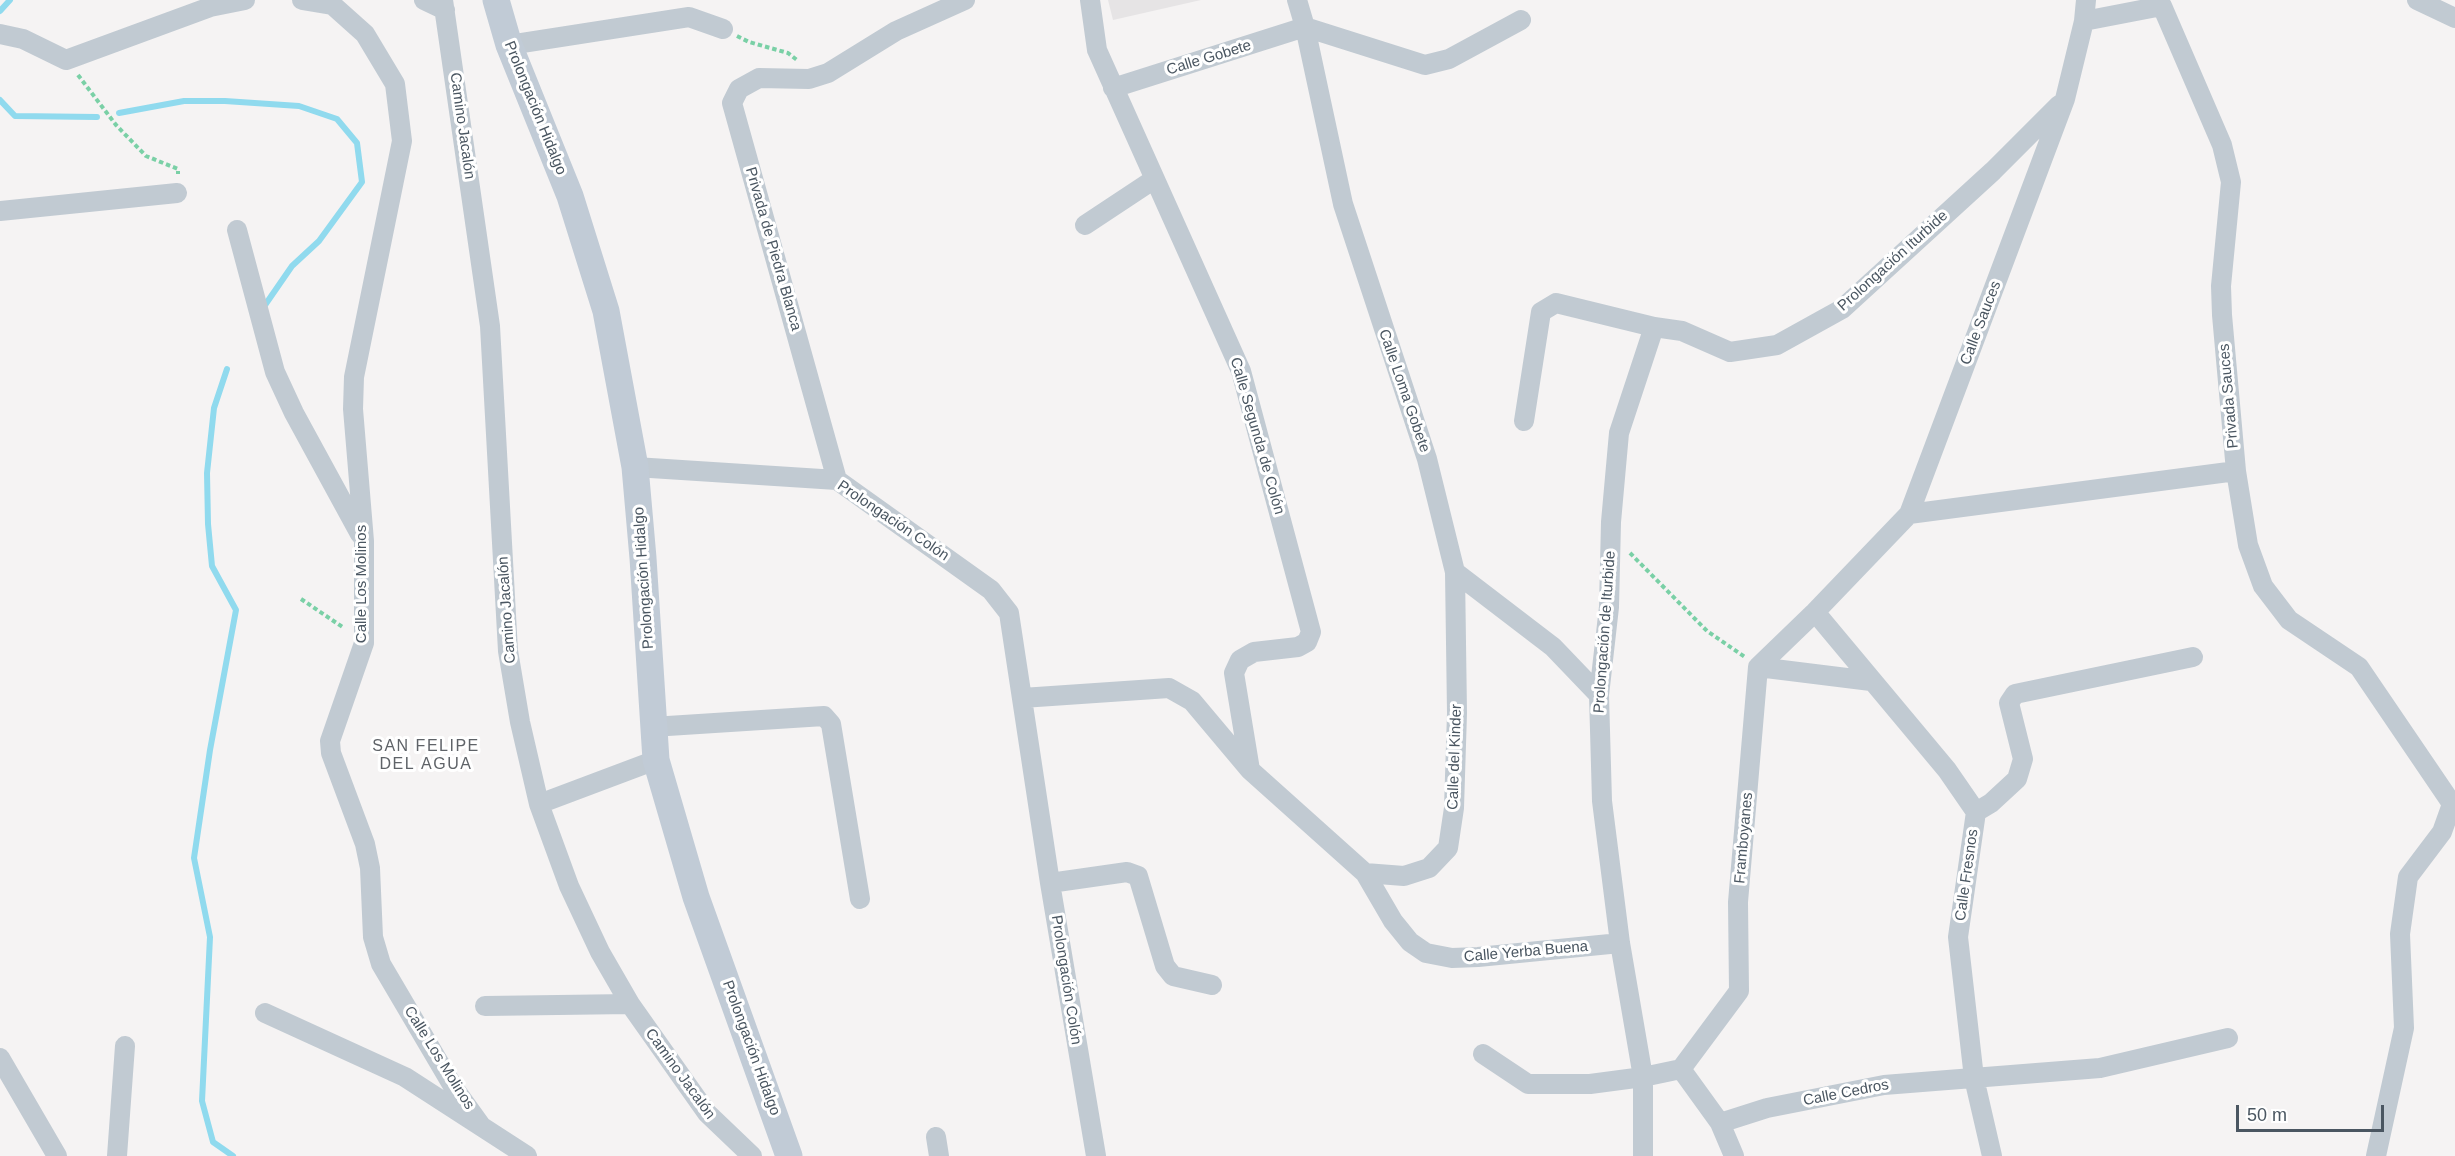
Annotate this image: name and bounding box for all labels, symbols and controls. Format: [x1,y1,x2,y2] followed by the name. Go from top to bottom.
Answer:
[1165,37,1253,79] street label: Calle Gobete
[500,39,570,177] street label: Prolongación Hidalgo
[446,71,478,181] street label: Camino Jacalón
[741,165,805,333] street label: Privada de Piedra Blanca
[1834,207,1952,315] street label: Prolongación Iturbide
[1957,279,2005,367] street label: Calle Sauces
[1374,327,1434,455] street label: Calle Loma Gobete
[2215,343,2243,449] street label: Privada Sauces
[1226,355,1288,517] street label: Calle Segunda de Colón
[834,477,952,565] street label: Prolongación Colón
[630,506,658,650] street label: Prolongación Hidalgo
[353,525,371,643] street label: Calle Los Molinos
[1590,550,1620,714] street label: Prolongación de Iturbide
[494,556,520,664] street label: Camino Jacalón
[1444,704,1466,810] street label: Calle del Kinder
[372,737,480,775] district label: SAN FELIPE DEL AGUA
[1731,792,1757,884] street label: Framboyanes
[1952,828,1982,922] street label: Calle Fresnos
[1047,914,1085,1046] street label: Prolongación Colón
[1463,938,1589,966] street label: Calle Yerba Buena
[718,978,784,1118] street label: Prolongación Hidalgo
[400,1003,478,1113] street label: Calle Los Molinos
[641,1025,719,1123] street label: Camino Jacalón
[1802,1076,1890,1110] street label: Calle Cedros
[2239,1093,2388,1131] scale bar
[2247,1105,2287,1125] text: 50 m

